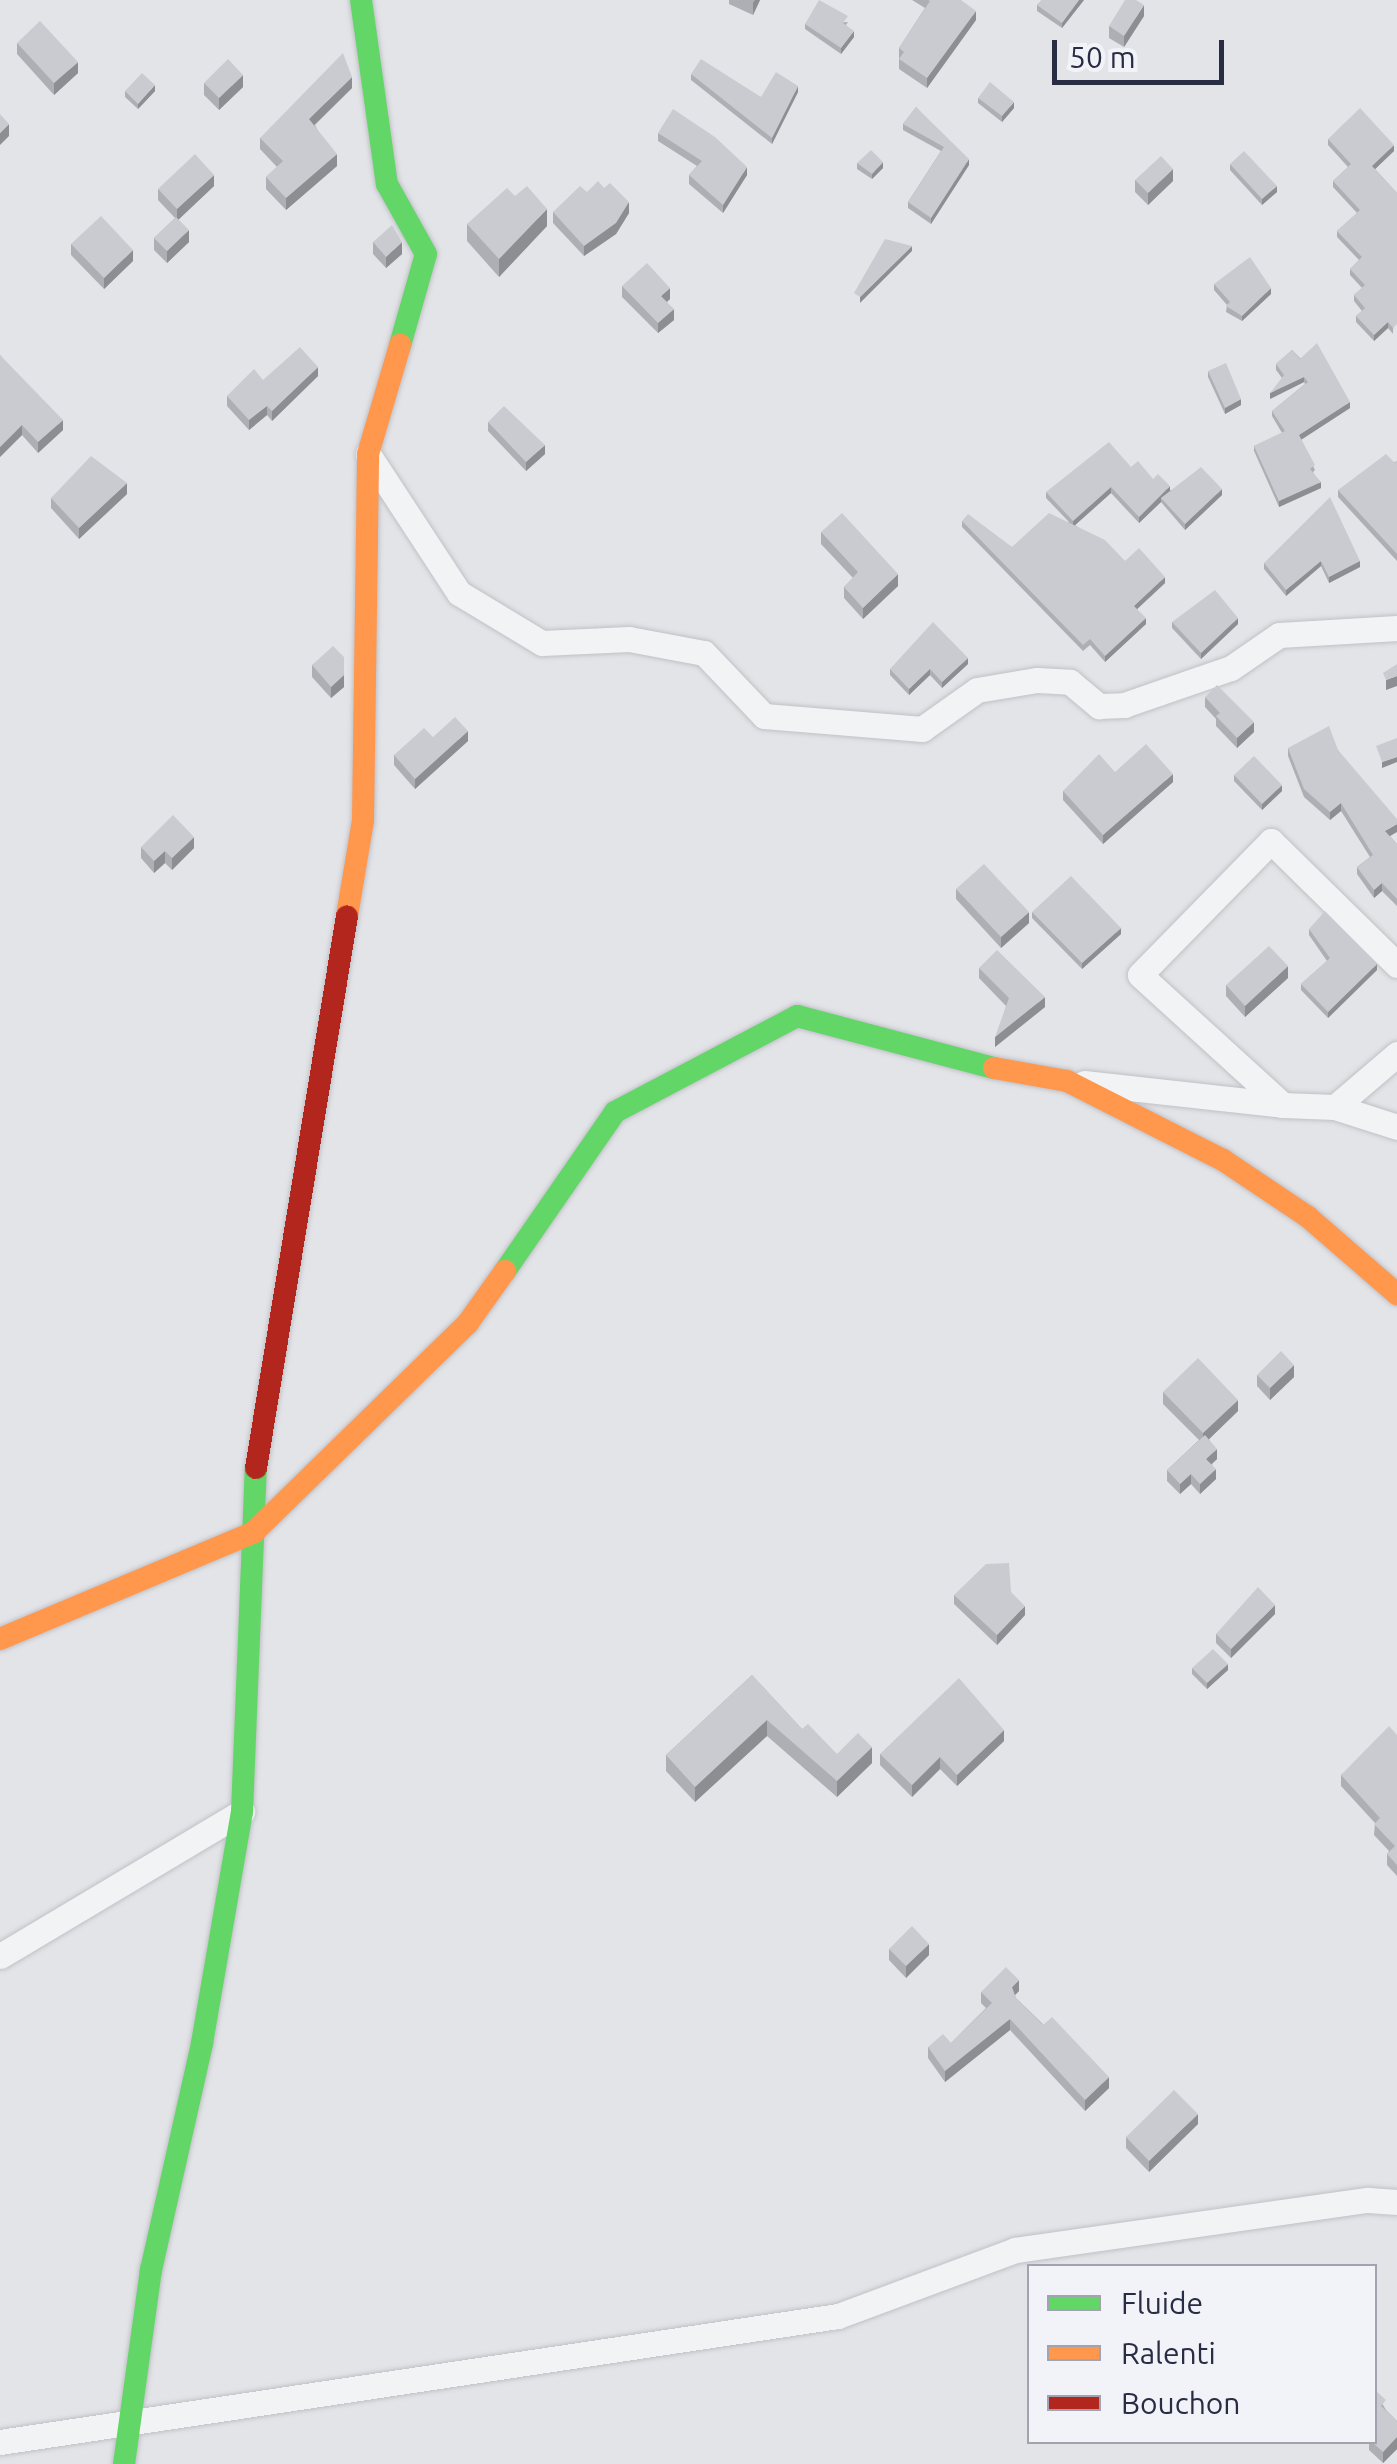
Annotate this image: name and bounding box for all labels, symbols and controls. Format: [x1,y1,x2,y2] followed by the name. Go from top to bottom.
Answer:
[1057,20,1230,82] scale bar
[1069,40,1136,74] text: 50 m
[1027,2264,1377,2444] legend
[1121,2286,1203,2320] text: Fluide
[1121,2336,1216,2370] text: Ralenti
[1121,2386,1241,2420] text: Bouchon

